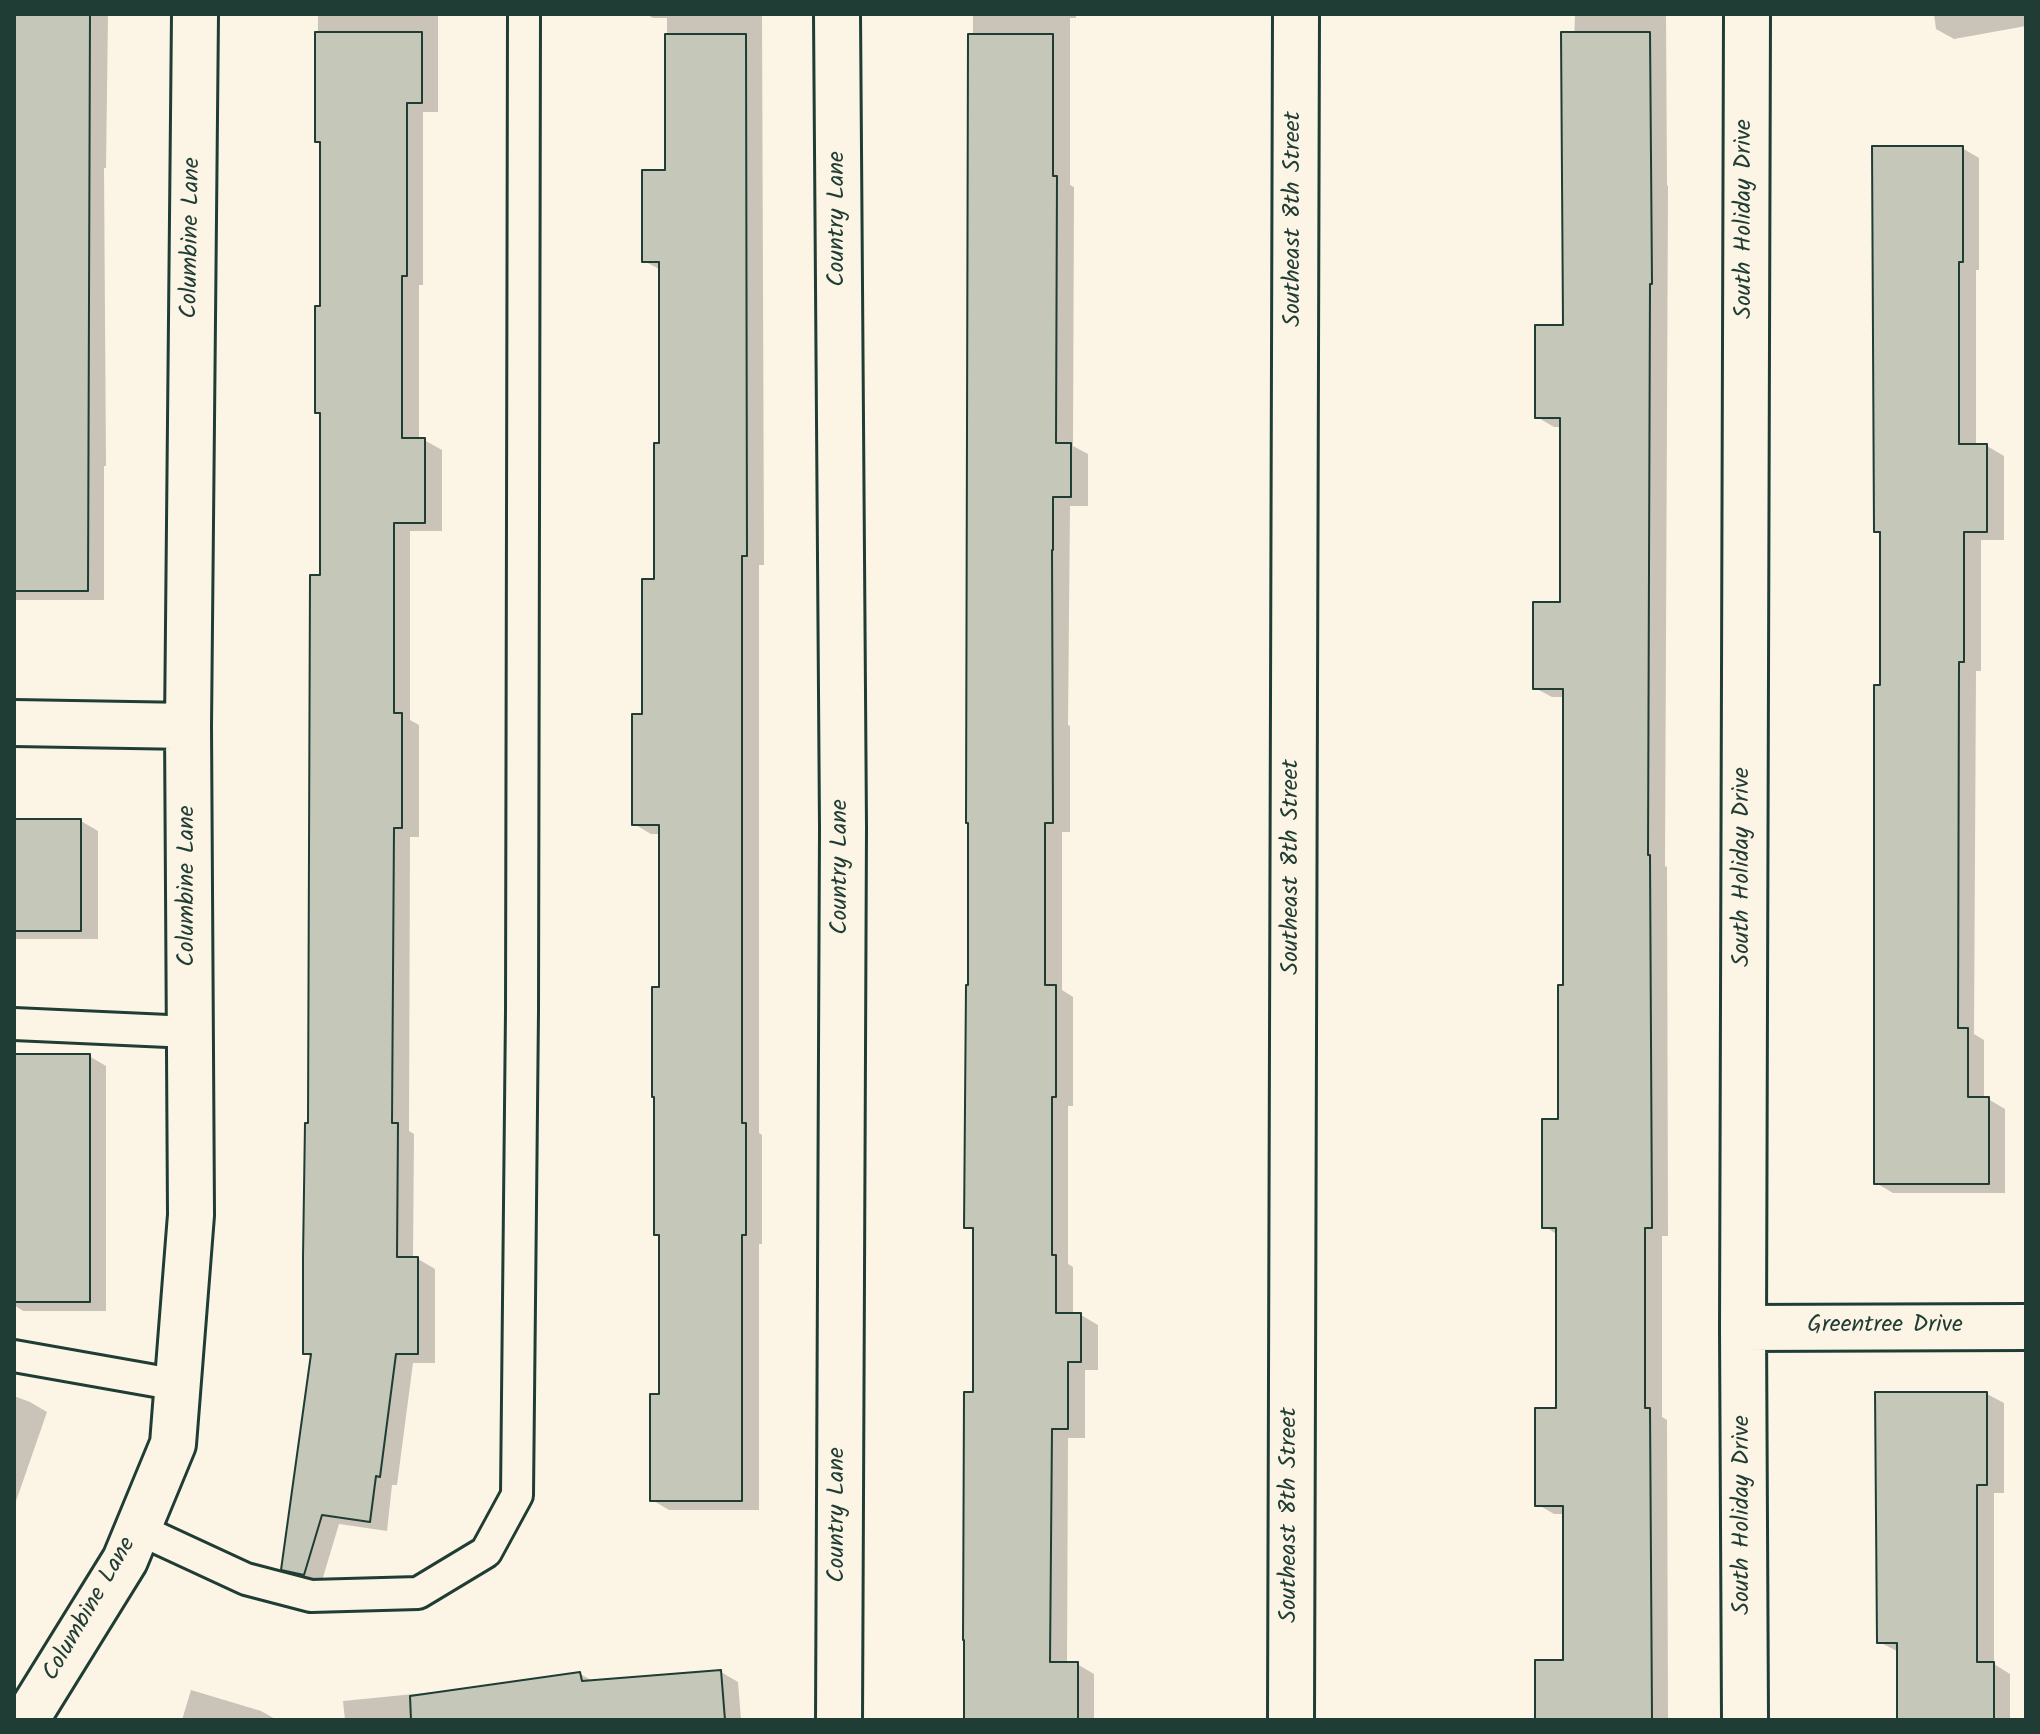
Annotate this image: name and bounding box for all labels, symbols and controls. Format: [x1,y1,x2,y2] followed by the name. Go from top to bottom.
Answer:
[1281,111,1309,327] street label: Southeast 8th Street
[1732,119,1760,319] street label: South Holiday Drive
[825,151,853,287] street label: Country Lane
[177,157,209,319] street label: Columbine Lane
[1279,759,1307,975] street label: Southeast 8th Street
[1730,767,1758,967] street label: South Holiday Drive
[828,799,856,935] street label: Country Lane
[175,805,203,967] street label: Columbine Lane
[1807,1313,1963,1341] street label: Greentree Drive
[1277,1407,1305,1623] street label: Southeast 8th Street
[1730,1415,1758,1615] street label: South Holiday Drive
[825,1447,853,1583] street label: Country Lane
[38,1533,144,1687] street label: Columbine Lane

